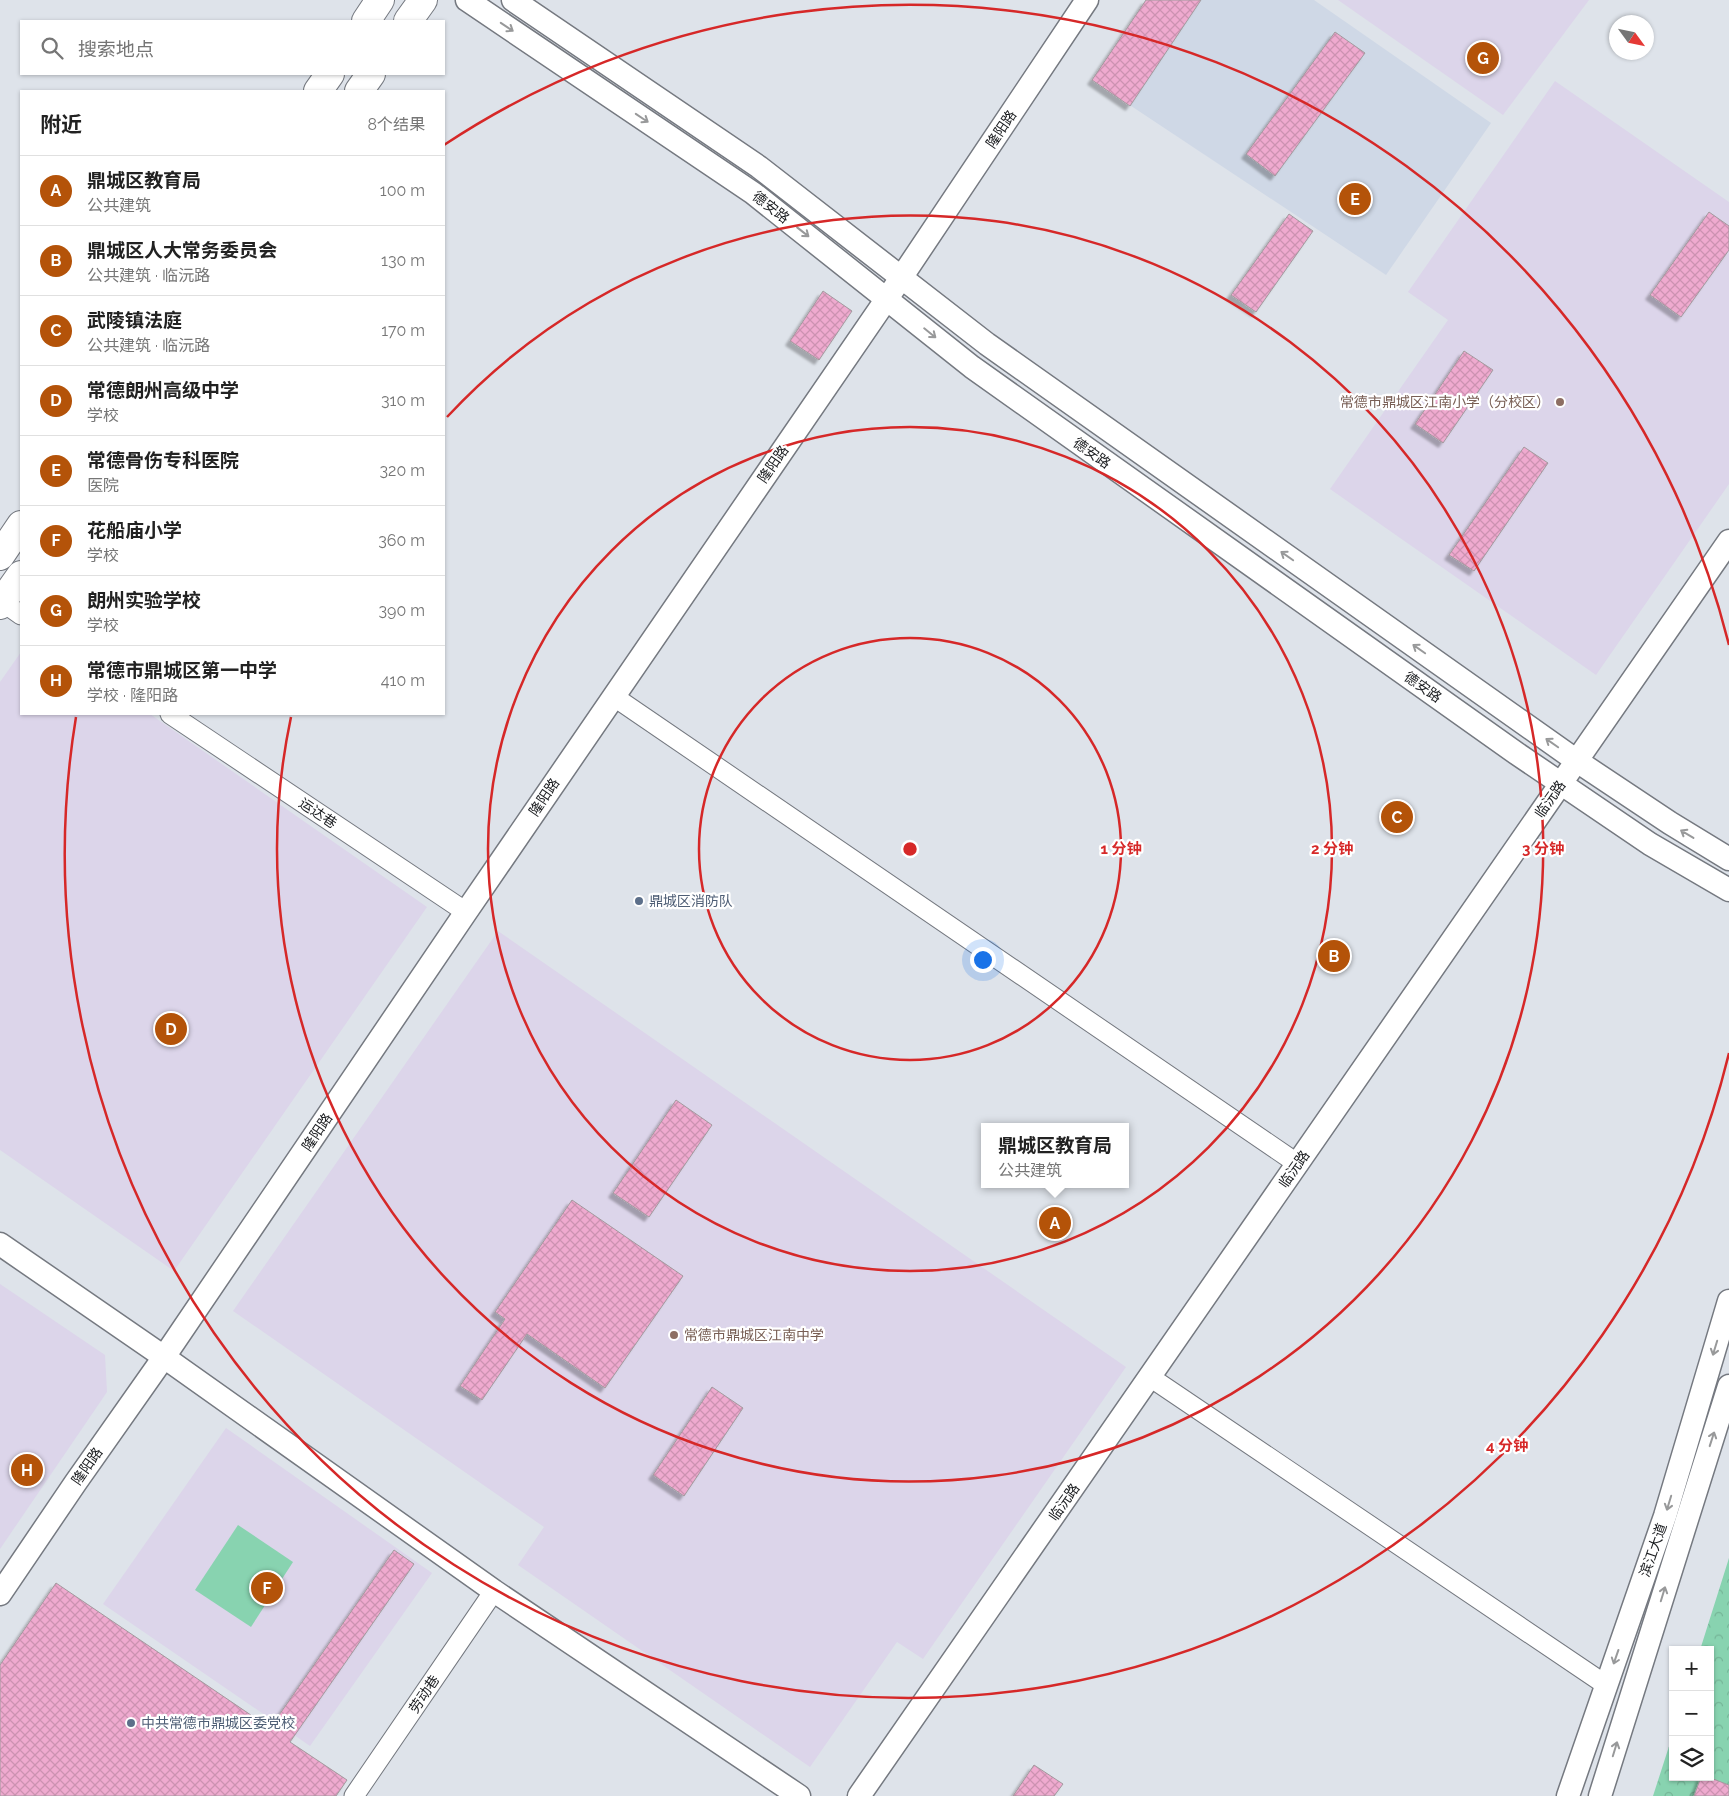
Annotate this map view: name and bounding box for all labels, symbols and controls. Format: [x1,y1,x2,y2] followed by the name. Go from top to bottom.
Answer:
[1609,15,1654,60] north arrow
[20,20,445,75] search box
[500,22,514,32] one-way arrow
[38,34,66,62] icon: search
[78,38,154,60] text: 搜索地点
[1467,39,1499,77] pin: G
[983,107,1019,151] street label: 隆阳路
[40,112,82,137] text: 附近
[635,113,649,123] one-way arrow
[368,115,425,134] text: 8个结果
[87,169,201,191] text: 鼎城区教育局
[1339,180,1371,218] pin: E
[51,181,61,200] text: A
[380,181,425,200] text: 100 m
[750,188,792,226] street label: 德安路
[87,196,151,215] text: 公共建筑
[796,227,809,238] one-way arrow
[87,239,277,261] text: 鼎城区人大常务委员会
[51,251,61,270] text: B
[381,251,425,270] text: 130 m
[87,266,210,285] text: 公共建筑 · 临沅路
[87,309,182,331] text: 武陵镇法庭
[51,321,61,340] text: C
[381,321,425,340] text: 170 m
[923,328,936,339] one-way arrow
[87,336,210,355] text: 公共建筑 · 临沅路
[87,379,239,401] text: 常德朗州高级中学
[50,391,62,410] text: D
[381,391,425,410] text: 310 m
[1340,394,1550,410] place label: 常德市鼎城区江南小学（分校区）
[1554,396,1566,408] marker: 常德市鼎城区江南小学（分校区）
[87,406,119,425] text: 学校
[1070,434,1114,472] street label: 德安路
[754,442,792,486] street label: 隆阳路
[87,449,239,471] text: 常德骨伤专科医院
[51,461,61,480] text: E
[380,461,425,480] text: 320 m
[87,476,119,495] text: 医院
[87,519,182,541] text: 花船庙小学
[51,531,61,550] text: F
[378,531,425,550] text: 360 m
[87,546,119,565] text: 学校
[1280,551,1294,561] one-way arrow
[87,589,201,611] text: 朗州实验学校
[50,601,62,620] text: G
[379,601,425,620] text: 390 m
[87,616,119,635] text: 学校
[1413,644,1427,655] one-way arrow
[87,659,277,681] text: 常德市鼎城区第一中学
[1401,668,1445,706] street label: 德安路
[50,671,62,690] text: H
[381,671,425,690] text: 410 m
[87,686,178,705] text: 学校 · 隆阳路
[1545,738,1559,748] one-way arrow
[526,775,562,819] street label: 隆阳路
[1531,777,1569,821] street label: 临沅路
[296,795,340,831] street label: 运达巷
[1381,798,1413,836] pin: C
[1681,828,1695,838] one-way arrow
[901,840,919,858] centre of rings
[1100,840,1142,858] text: 1 分钟
[1311,840,1353,858] text: 2 分钟
[1522,840,1564,858] text: 3 分钟
[649,893,733,909] place label: 鼎城区消防队
[633,895,645,907] marker: 鼎城区消防队
[1318,937,1350,975] pin: B
[970,947,996,973] your location
[155,1010,187,1048] pin: D
[299,1110,335,1154] street label: 隆阳路
[981,1123,1129,1188] popup
[998,1134,1112,1156] text: 鼎城区教育局
[1275,1147,1313,1191] street label: 临沅路
[998,1161,1062,1180] text: 公共建筑
[1039,1204,1071,1242] pin: A
[684,1327,824,1343] place label: 常德市鼎城区江南中学
[668,1329,680,1341] marker: 常德市鼎城区江南中学
[1710,1339,1720,1355] one-way arrow
[1708,1432,1718,1448] one-way arrow
[1486,1437,1528,1455] text: 4 分钟
[68,1444,106,1488] street label: 隆阳路
[11,1451,43,1489] pin: H
[1045,1480,1083,1524] street label: 临沅路
[1663,1495,1673,1511] one-way arrow
[1636,1521,1670,1579] street label: 滨江大道
[251,1569,283,1607] pin: F
[1659,1587,1669,1603] one-way arrow
[1669,1646,1714,1781] map controls
[1669,1646,1714,1691] button: +
[1611,1649,1620,1664] one-way arrow
[406,1672,442,1716] street label: 劳动巷
[1669,1691,1714,1736] button: −
[141,1715,295,1731] place label: 中共常德市鼎城区委党校
[125,1717,137,1729] marker: 中共常德市鼎城区委党校
[1669,1736,1714,1781] button: layers
[1610,1742,1620,1758] one-way arrow

